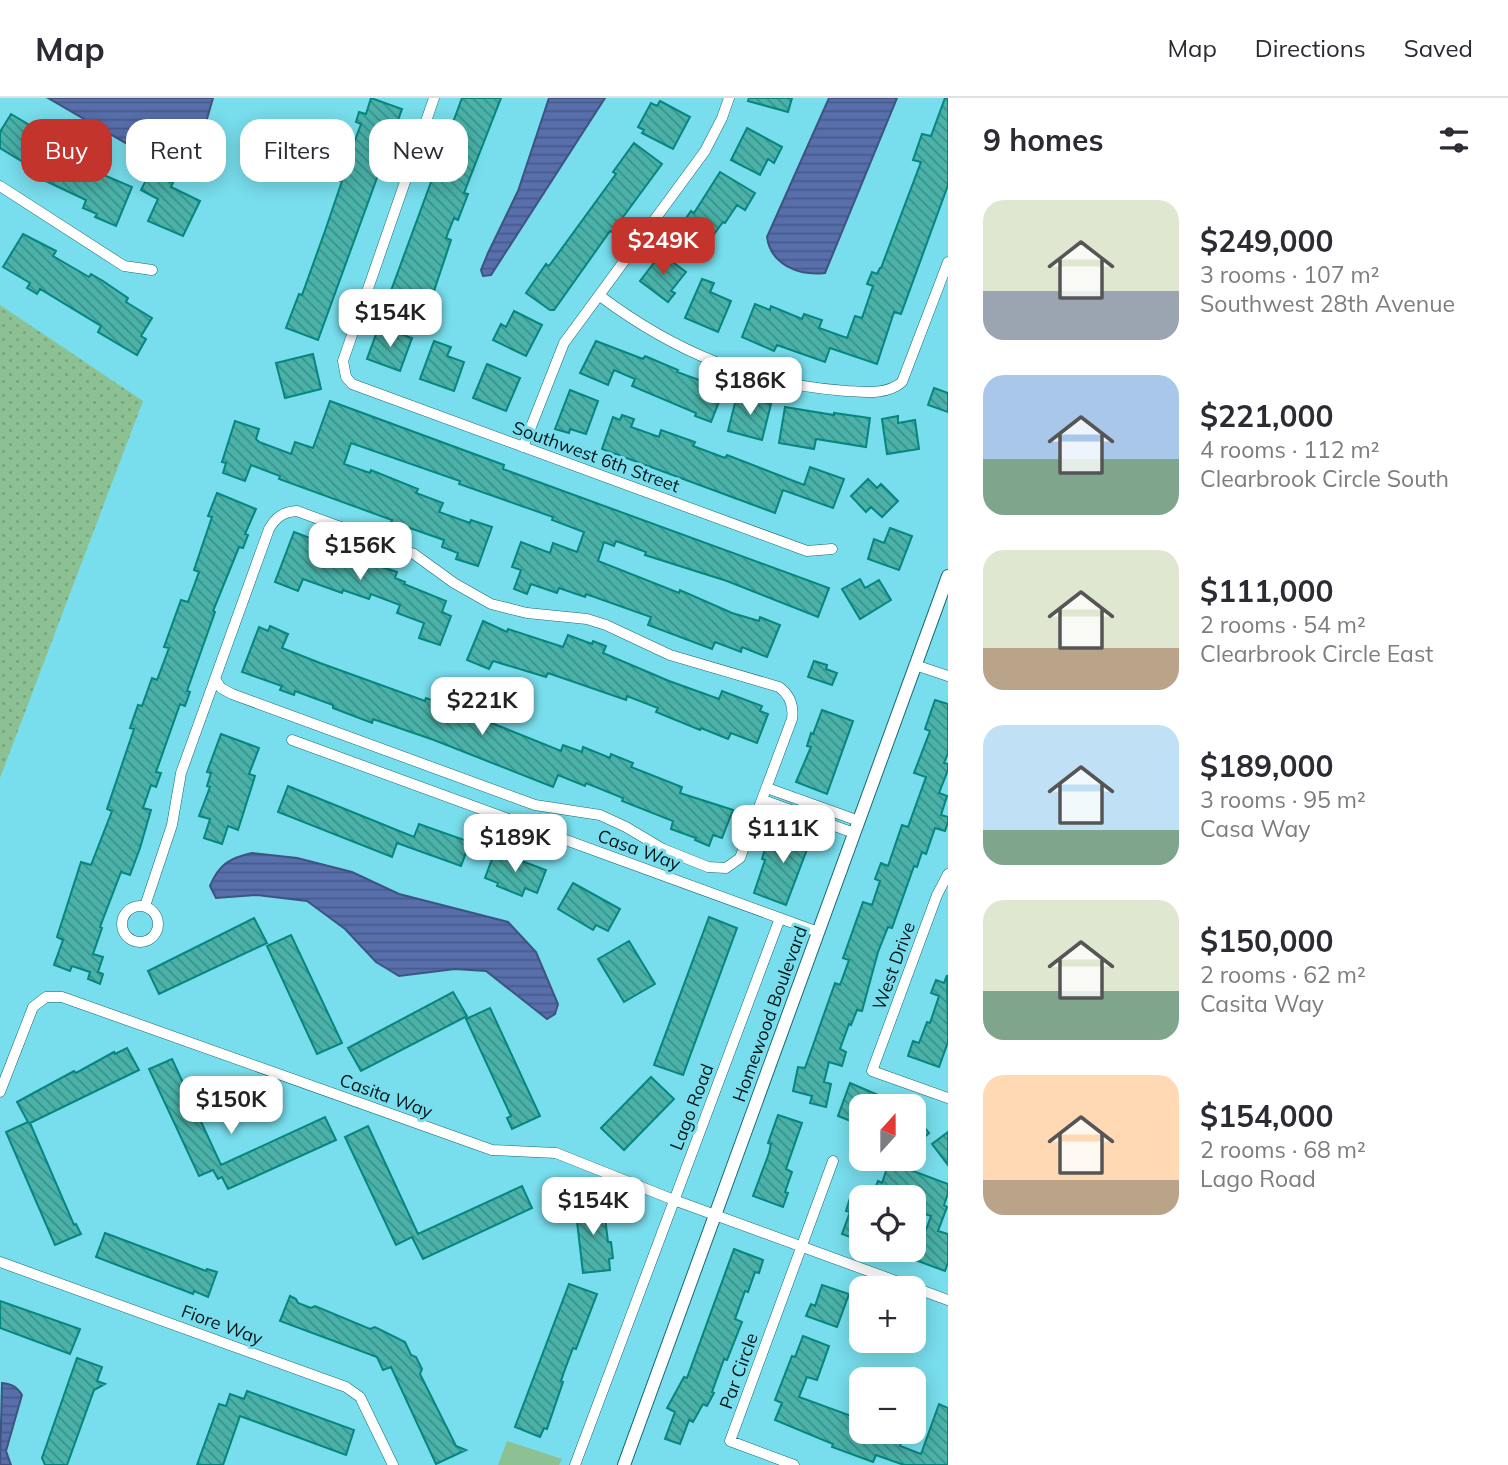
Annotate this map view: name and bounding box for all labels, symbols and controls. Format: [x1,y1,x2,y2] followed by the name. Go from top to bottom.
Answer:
[35,28,105,69] text: Map
[1167,33,1217,63] text: Map
[1255,33,1366,63] text: Directions
[1404,33,1473,63] text: Saved
[21,119,112,182] chip: Buy
[126,119,226,182] chip: Rent
[240,119,355,182] chip: Filters
[369,119,468,182] chip: New
[983,121,1104,159] text: 9 homes
[1435,121,1473,159] icon: filters
[614,218,712,277] pin: $249K
[1200,222,1333,260] text: $249,000
[628,225,698,254] text: $249K
[1039,228,1123,312] icon: home
[1200,260,1380,289] text: 3 rooms · 107 m²
[341,289,439,349] pin: $154K
[1200,289,1455,318] text: Southwest 28th Avenue
[355,297,425,326] text: $154K
[701,358,799,417] pin: $186K
[715,365,785,394] text: $186K
[1200,397,1333,435] text: $221,000
[1039,403,1123,487] icon: home
[510,416,683,497] street label: Southwest 6th Street
[1200,435,1380,464] text: 4 rooms · 112 m²
[1200,464,1449,493] text: Clearbrook Circle South
[311,522,409,582] pin: $156K
[325,530,395,559] text: $156K
[1200,572,1333,610] text: $111,000
[1039,578,1123,662] icon: home
[1200,610,1366,639] text: 2 rooms · 54 m²
[1200,639,1433,668] text: Clearbrook Circle East
[433,678,531,737] pin: $221K
[447,685,517,714] text: $221K
[1200,747,1333,785] text: $189,000
[1039,753,1123,837] icon: home
[1200,785,1366,814] text: 3 rooms · 95 m²
[734,806,832,865] pin: $111K
[748,813,818,842] text: $111K
[466,814,564,874] pin: $189K
[1200,814,1311,843] text: Casa Way
[480,822,550,851] text: $189K
[595,824,684,875] street label: Casa Way
[867,919,920,1013] street label: West Drive
[1200,922,1333,960] text: $150,000
[727,923,812,1105] street label: Homewood Boulevard
[1039,928,1123,1012] icon: home
[1200,960,1366,989] text: 2 rooms · 62 m²
[1200,989,1324,1018] text: Casita Way
[665,1060,718,1153] street label: Lago Road
[337,1068,436,1123] street label: Casita Way
[182,1076,280,1136] pin: $150K
[196,1084,266,1113] text: $150K
[849,1094,926,1171] north arrow
[849,1094,926,1444] map controls
[1200,1097,1333,1135] text: $154,000
[1039,1103,1123,1187] icon: home
[1200,1135,1366,1164] text: 2 rooms · 68 m²
[1200,1164,1316,1193] text: Lago Road
[544,1178,642,1237] pin: $154K
[558,1185,628,1214] text: $154K
[849,1185,926,1262] button: locate
[849,1276,926,1353] button: +
[178,1299,266,1350] street label: Fiore Way
[714,1330,763,1412] street label: Par Circle
[849,1367,926,1444] button: −

